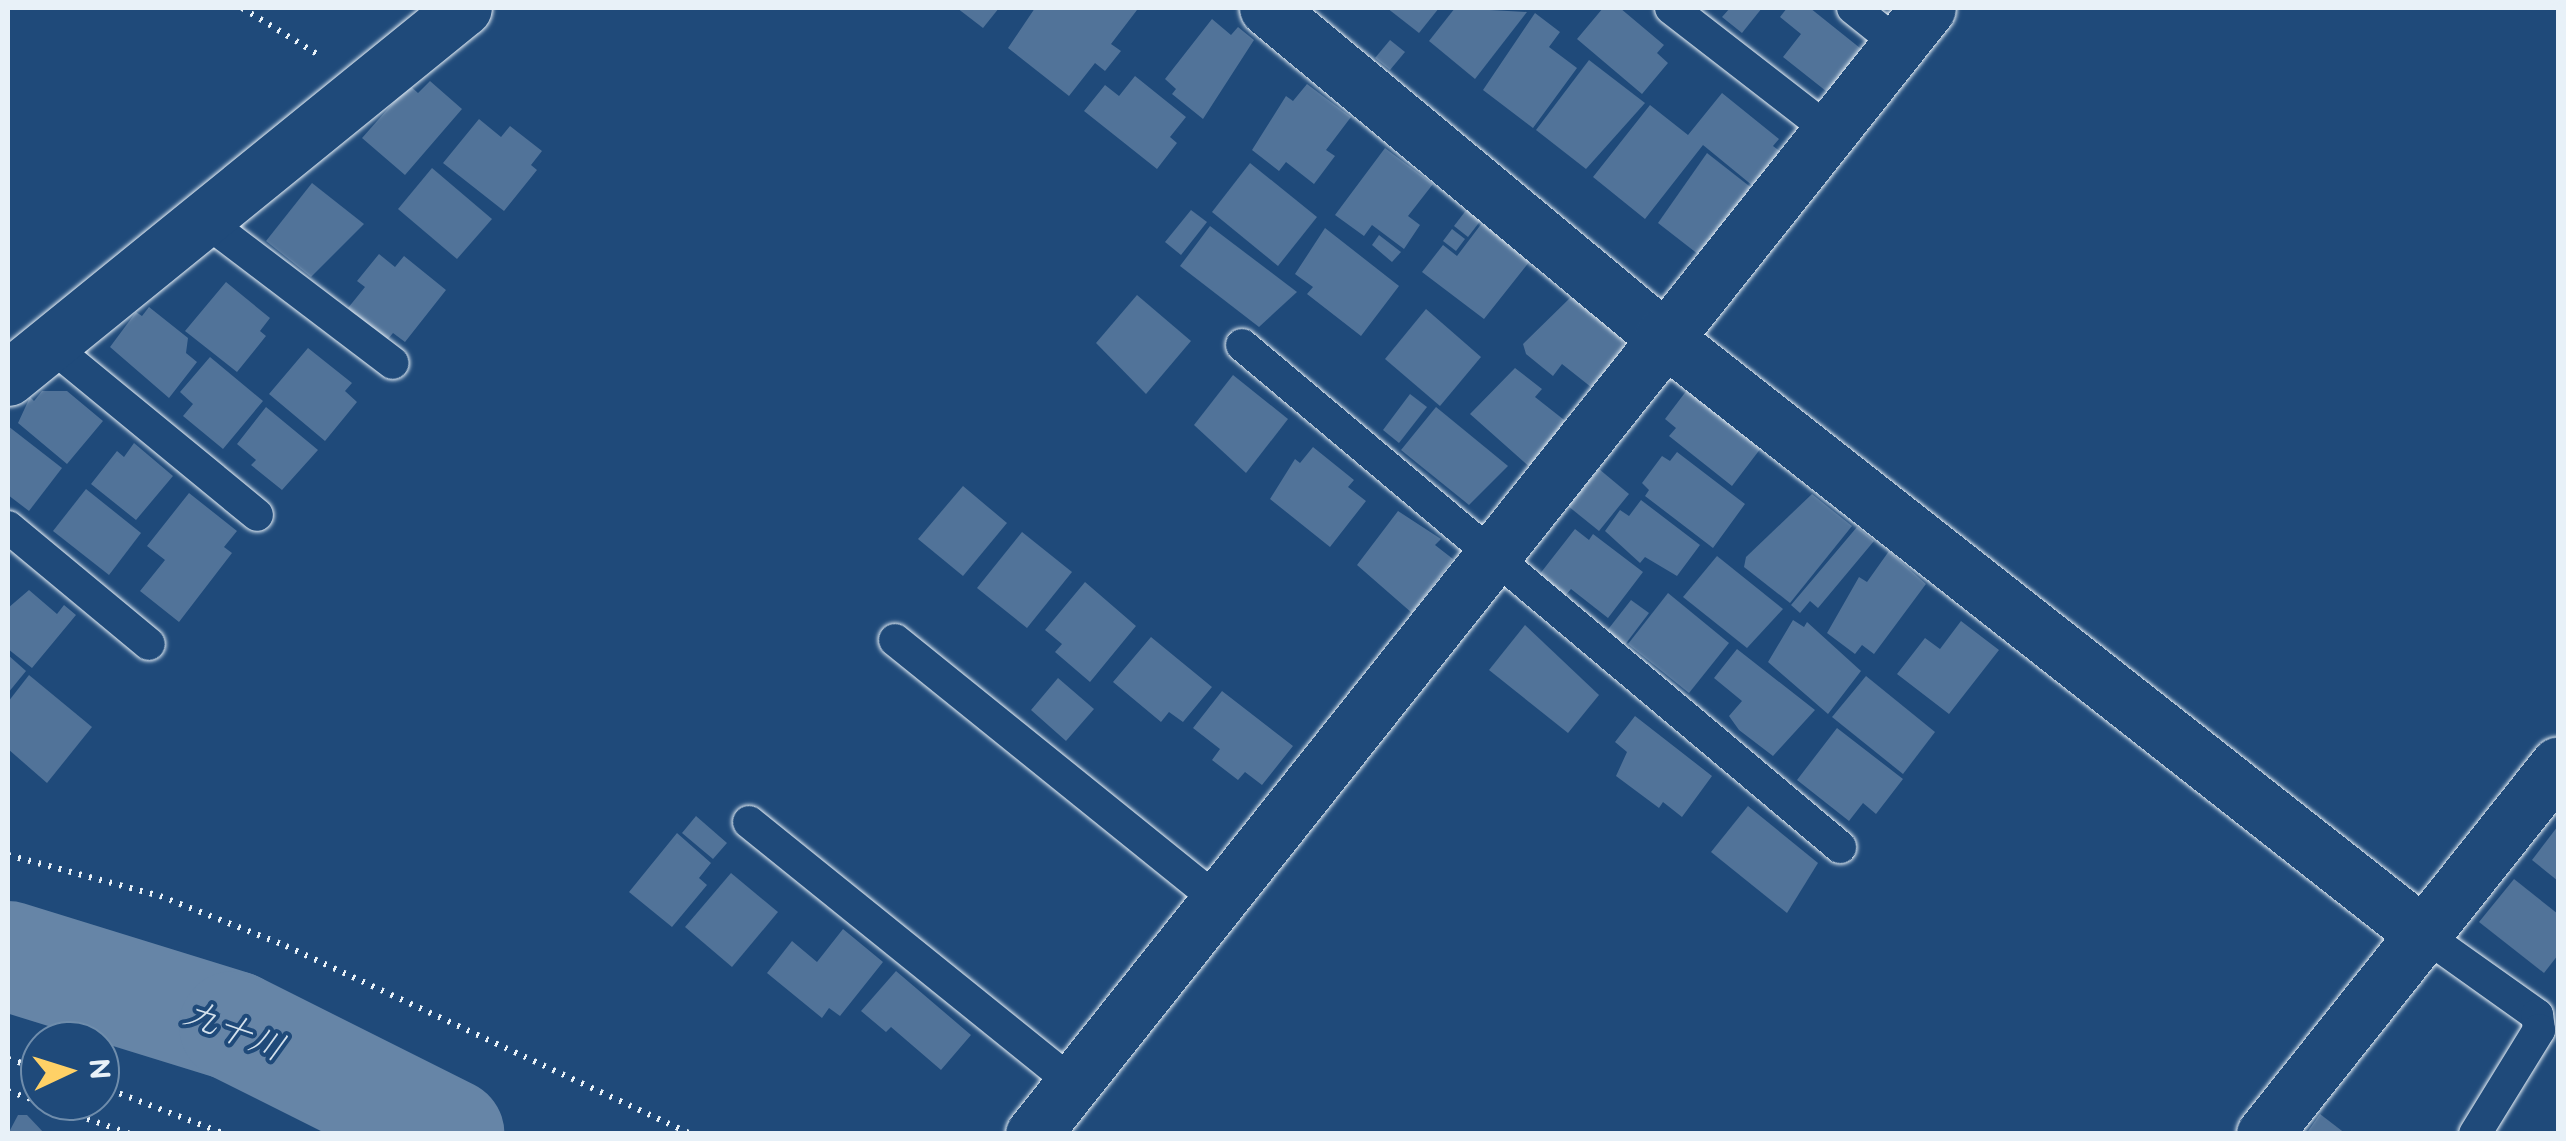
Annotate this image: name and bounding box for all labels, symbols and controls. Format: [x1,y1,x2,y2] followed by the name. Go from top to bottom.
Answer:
[177,993,291,1071] water label: 九十川
[20,1021,120,1121] north arrow
[81,1057,116,1081] text: N

